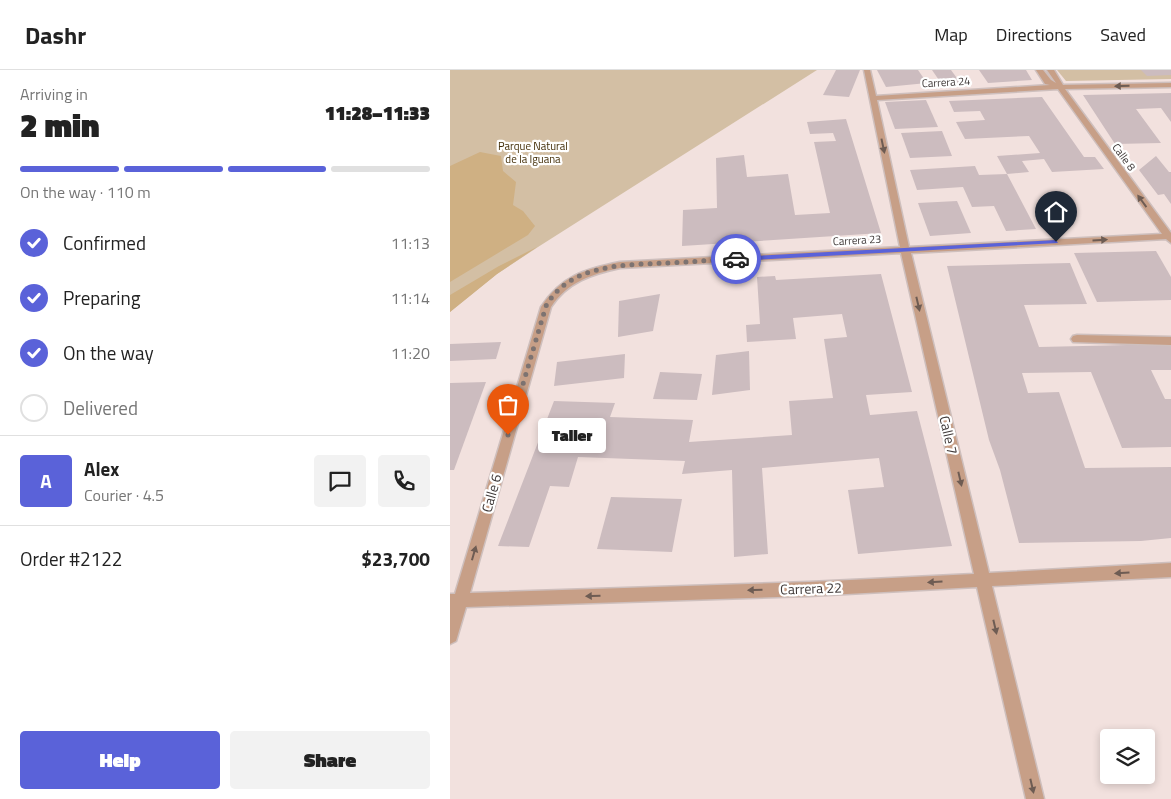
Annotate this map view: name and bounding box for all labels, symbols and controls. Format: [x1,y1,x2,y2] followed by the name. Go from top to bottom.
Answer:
[25,17,86,53] text: Dashr
[934,21,968,48] text: Map
[996,21,1072,48] text: Directions
[1100,21,1146,48] text: Saved
[921,73,971,91] street label: Carrera 24
[20,82,88,106] text: Arriving in
[1114,82,1130,90] one-way arrow
[325,98,430,127] text: 11:28–11:33
[20,101,100,149] text: 2 min
[498,138,568,167] park label: Parque Natural de la Iguana
[879,138,887,153] one-way arrow
[1108,140,1140,174] street label: Calle 8
[20,180,151,204] text: On the way · 110 m
[1035,191,1077,242] pin
[1137,194,1147,208] one-way arrow
[1042,198,1070,226] icon: home
[63,228,146,257] text: Confirmed
[20,229,48,257] icon: check
[391,231,430,255] text: 11:13
[832,231,882,249] street label: Carrera 23
[711,234,761,284] courier
[1092,235,1108,243] one-way arrow
[722,245,750,273] icon: car
[63,283,140,312] text: Preparing
[20,284,48,312] icon: check
[391,286,430,310] text: 11:14
[914,297,922,312] one-way arrow
[63,338,154,367] text: On the way
[20,339,48,367] icon: check
[391,341,430,365] text: 11:20
[487,384,529,435] pin
[494,391,522,419] icon: bag
[63,393,138,422] text: Delivered
[934,414,964,456] street label: Calle 7
[538,418,606,452] callout: Taller
[552,423,592,447] text: Taller
[84,454,119,483] text: Alex
[314,455,366,507] button: chat
[378,455,430,507] button: phone
[40,466,52,495] text: A
[476,471,507,515] street label: Calle 6
[956,472,964,487] one-way arrow
[84,483,164,507] text: Courier · 4.5
[20,544,122,573] text: Order #2122
[361,544,430,573] text: $23,700
[470,545,478,560] one-way arrow
[1114,569,1130,577] one-way arrow
[780,576,842,600] street label: Carrera 22
[927,579,943,587] one-way arrow
[747,587,763,595] one-way arrow
[585,592,601,600] one-way arrow
[991,620,999,635] one-way arrow
[1100,729,1155,784] map controls
[1100,729,1155,784] button: layers
[20,731,220,789] button: Help
[230,731,430,789] button: Share
[1028,778,1036,793] one-way arrow

